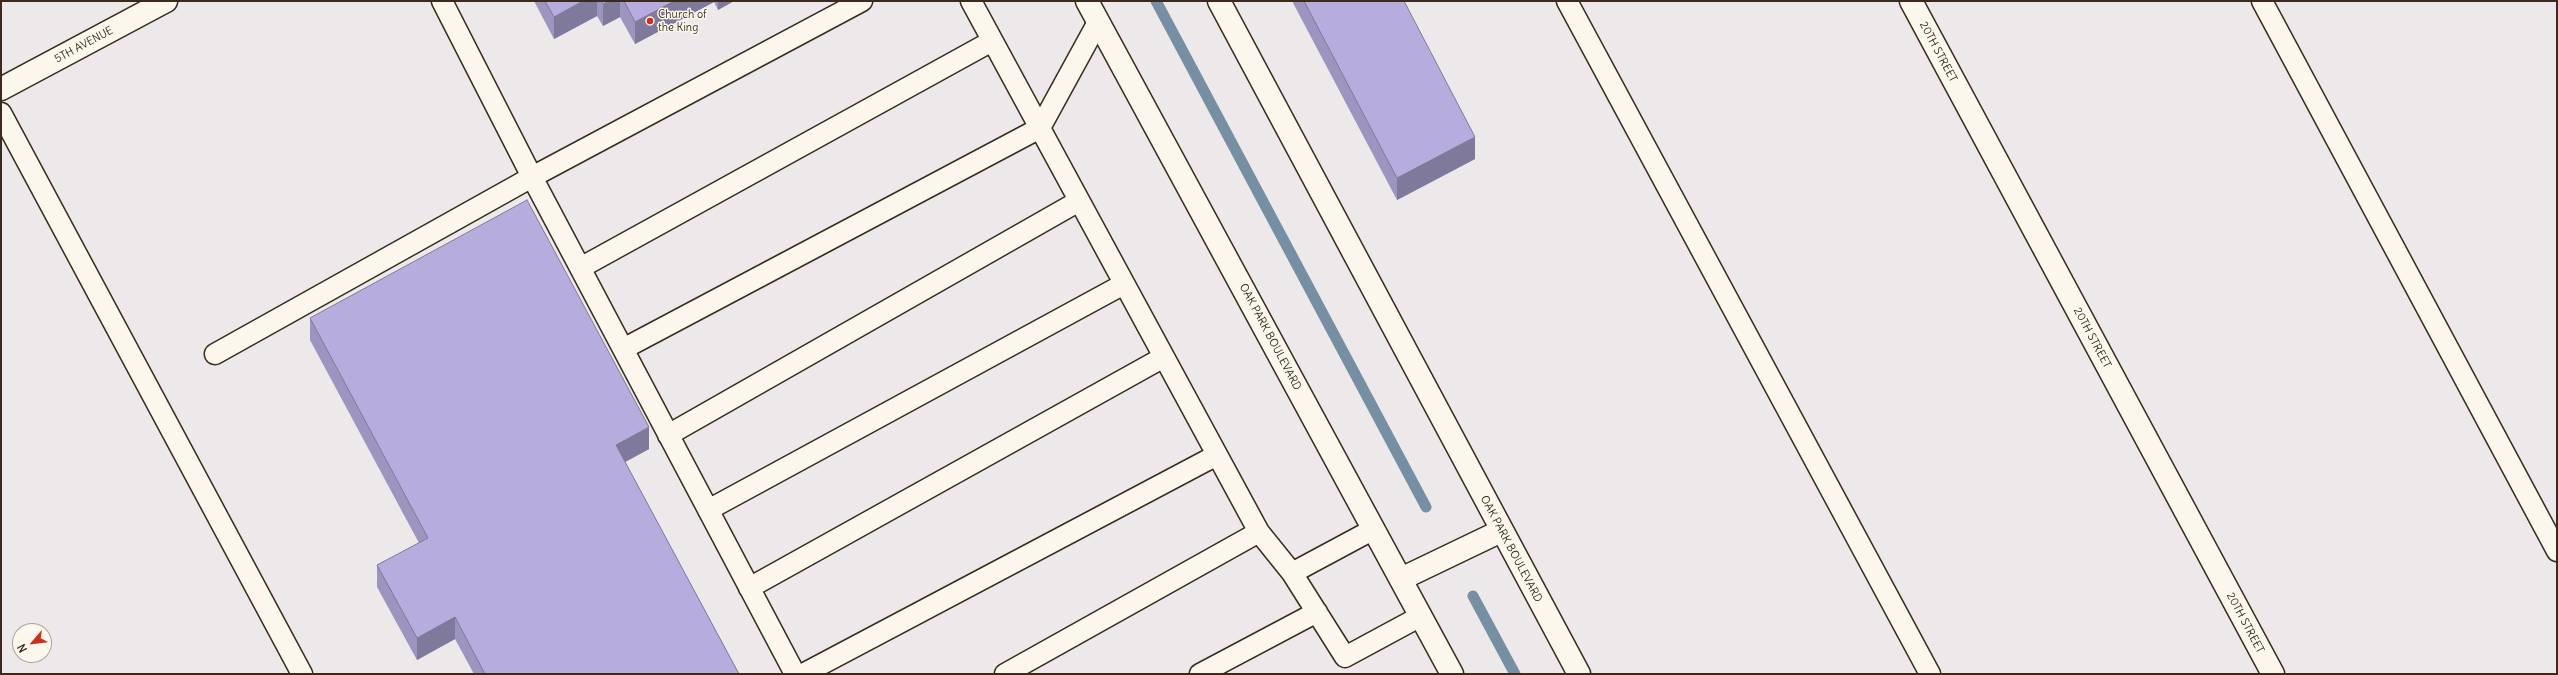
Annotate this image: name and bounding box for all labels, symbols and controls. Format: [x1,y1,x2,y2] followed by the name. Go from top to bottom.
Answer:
[658,8,707,34] place label: Church of the King
[645,16,655,26] marker: Church of the King
[1917,19,1959,85] street label: 20TH STREET
[53,24,115,66] street label: 5TH AVENUE
[1236,281,1304,393] street label: OAK PARK BOULEVARD
[2071,305,2113,371] street label: 20TH STREET
[1477,493,1545,605] street label: OAK PARK BOULEVARD
[2224,590,2266,656] street label: 20TH STREET
[12,623,52,663] north arrow
[14,642,30,655] text: N

